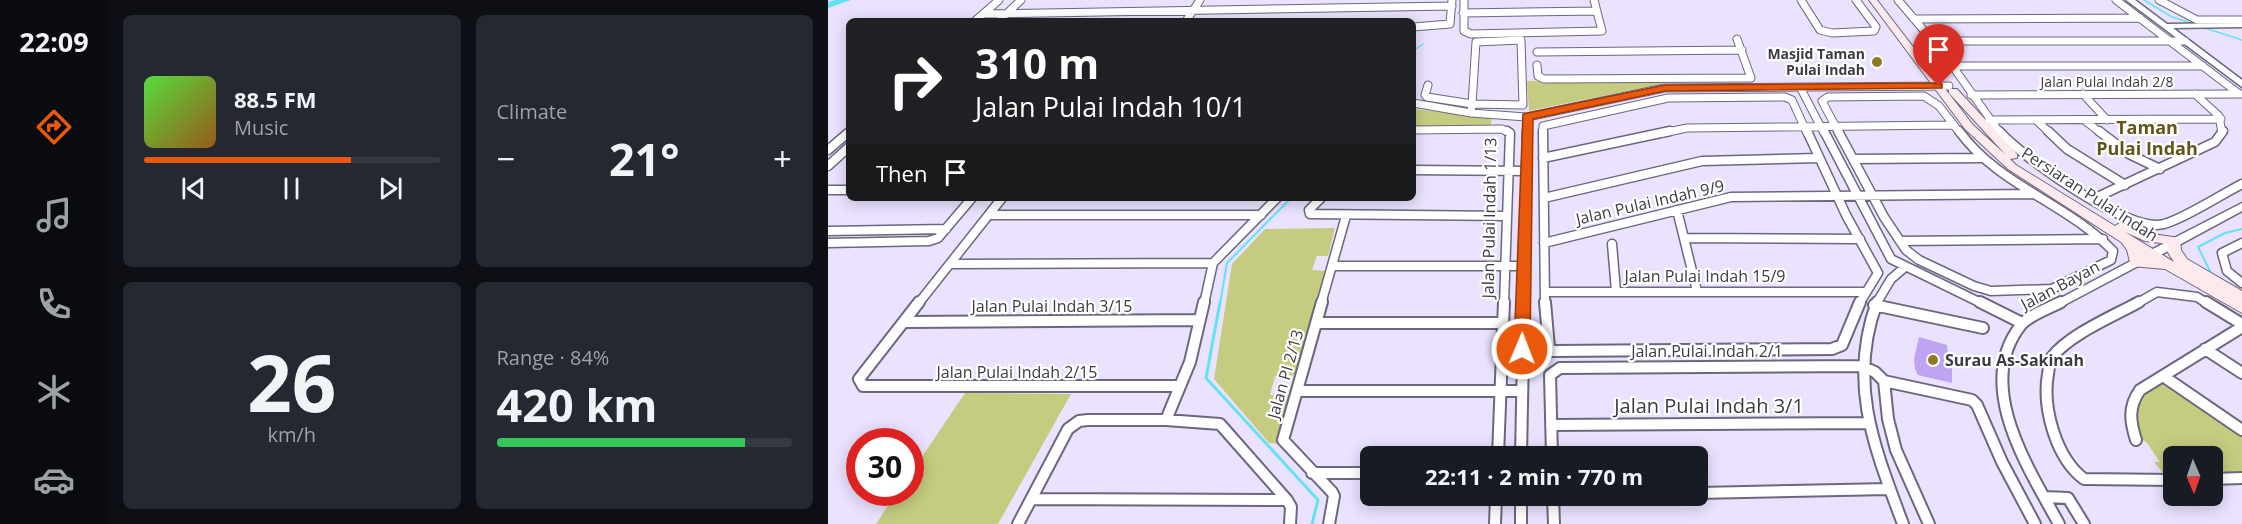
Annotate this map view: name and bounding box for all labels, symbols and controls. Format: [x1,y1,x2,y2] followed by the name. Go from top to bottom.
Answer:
[19,23,89,60] text: 22:09
[1913,24,1964,86] pin
[1922,33,1955,66] icon: arrive
[975,34,1099,91] text: 310 m
[876,42,954,120] icon: right
[1767,44,1865,79] place label: Masjid Taman Pulai Indah
[1870,55,1884,69] marker: Masjid Taman Pulai Indah
[2039,72,2173,91] street label: Jalan Pulai Indah 2/8
[234,84,317,114] text: 88.5 FM
[975,88,1247,125] text: Jalan Pulai Indah 10/1
[497,98,567,125] text: Climate
[33,106,75,148] icon: directions
[234,114,288,141] text: Music
[2096,115,2198,160] district label: Taman Pulai Indah
[609,128,680,189] text: 21°
[497,136,515,181] text: −
[773,136,792,181] text: +
[1477,137,1501,301] street label: Jalan Pulai Indah 1/13
[2018,142,2162,246] street label: Persiaran Pulai Indah
[939,156,972,189] icon: arrive
[876,158,927,188] text: Then
[177,172,210,205] icon: previous
[275,172,308,205] icon: pause
[374,172,407,205] icon: next
[1572,174,1726,230] street label: Jalan Pulai Indah 9/9
[33,194,75,236] icon: music
[2015,255,2103,316] street label: Jalan Bayan
[1623,265,1785,287] street label: Jalan Pulai Indah 15/9
[33,283,75,325] icon: phone
[970,295,1132,317] street label: Jalan Pulai Indah 3/15
[1490,317,1554,381] position arrow
[1261,327,1308,423] street label: Jalan PI 2/13
[247,329,336,435] text: 26
[1629,340,1783,362] street label: Jalan Pulai Indah 2/1
[497,344,609,371] text: Range · 84%
[1945,349,2084,371] place label: Surau As-Sakinah
[1926,353,1940,367] marker: Surau As-Sakinah
[935,361,1097,383] street label: Jalan Pulai Indah 2/15
[33,371,75,413] icon: climate
[497,374,657,435] text: 420 km
[1612,392,1804,419] street label: Jalan Pulai Indah 3/1
[267,421,316,448] text: km/h
[846,428,924,506] speed limit sign: 30
[2163,446,2223,506] north arrow
[2163,446,2223,506] map controls
[33,459,75,501] icon: car
[1425,461,1643,491] text: 22:11 · 2 min · 770 m

